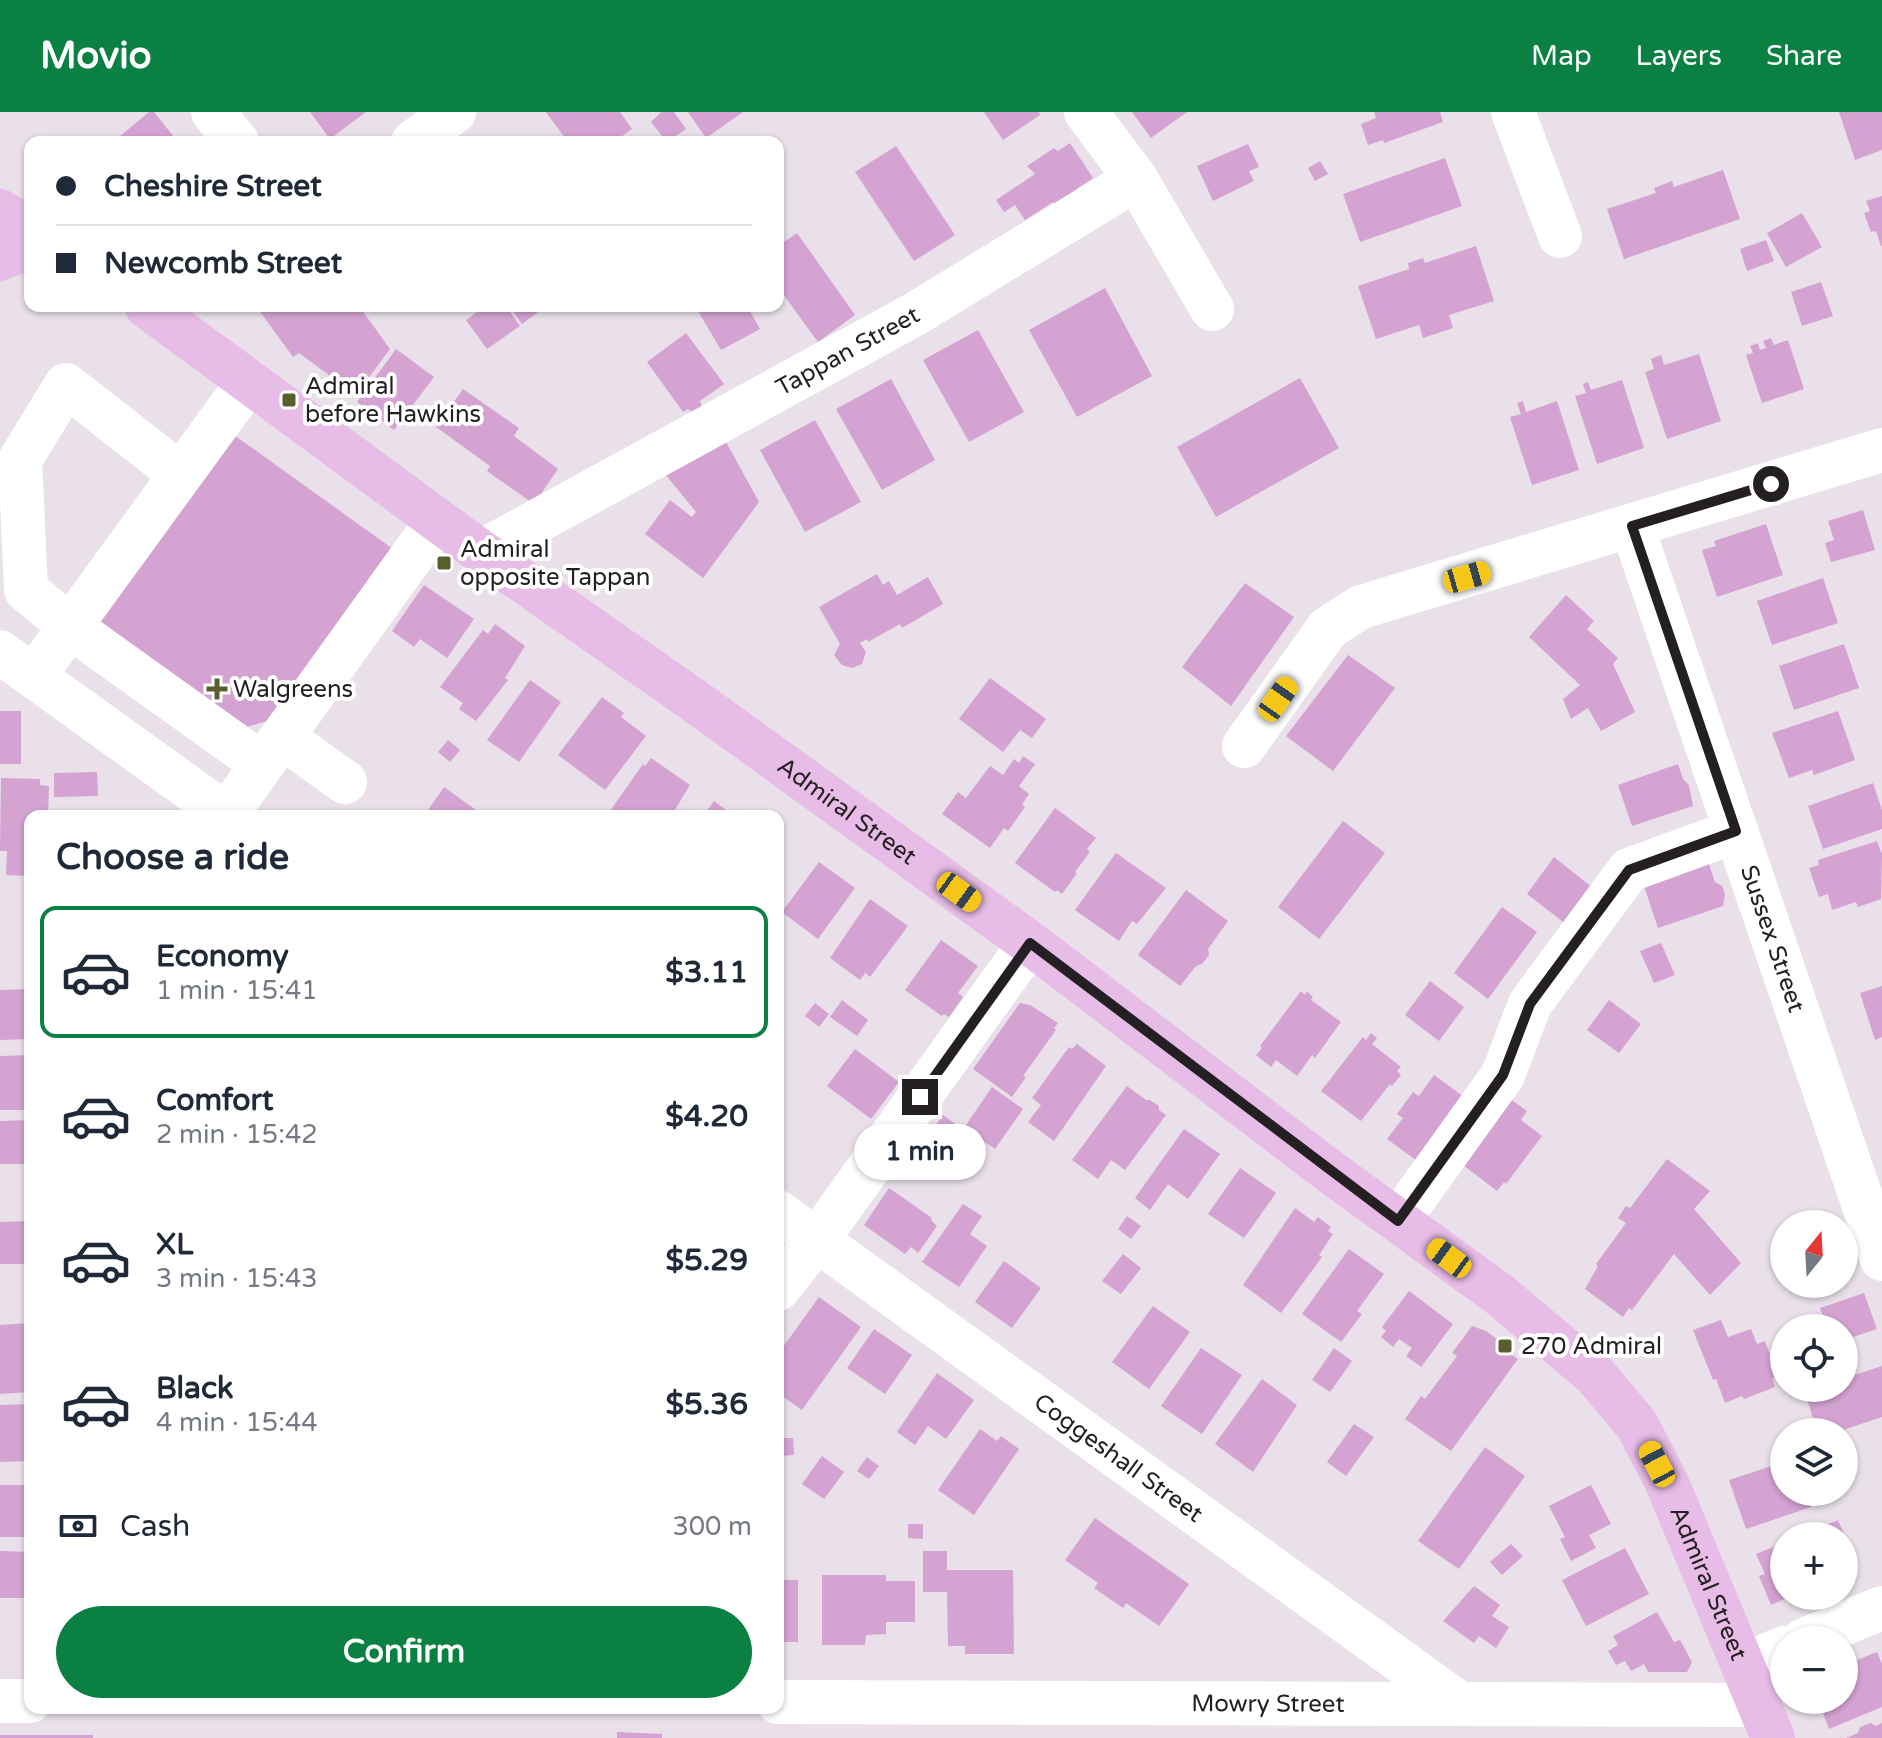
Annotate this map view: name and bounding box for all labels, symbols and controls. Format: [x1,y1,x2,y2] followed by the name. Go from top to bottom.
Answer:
[40,33,152,79] text: Movio
[1531,39,1592,73] text: Map
[1636,39,1722,73] text: Layers
[1766,39,1842,73] text: Share
[104,168,322,205] text: Cheshire Street
[104,245,342,282] text: Newcomb Street
[771,300,925,403] street label: Tappan Street
[305,372,481,429] place label: Admiral before Hawkins
[280,391,298,409] marker: Admiral before Hawkins
[1753,466,1789,502] route start
[460,535,650,592] place label: Admiral opposite Tappan
[435,554,453,572] marker: Admiral opposite Tappan
[1441,559,1493,595] car
[1254,672,1302,726] car
[233,675,353,704] place label: Walgreens
[208,680,226,698] marker: Walgreens
[772,751,922,871] street label: Admiral Street
[56,836,289,879] text: Choose a ride
[1734,861,1811,1016] street label: Sussex Street
[933,868,985,916] car
[60,936,132,1008] icon: car
[156,938,289,975] text: Economy
[665,954,748,991] text: $3.11
[156,975,318,1006] text: 1 min · 15:41
[902,1079,938,1115] route end
[60,1080,132,1152] icon: car
[156,1082,274,1119] text: Comfort
[665,1098,748,1135] text: $4.20
[156,1119,318,1150] text: 2 min · 15:42
[854,1125,986,1181] callout: 1 min
[885,1136,955,1167] text: 1 min
[1770,1210,1858,1298] north arrow
[1770,1210,1858,1714] map controls
[60,1224,132,1296] icon: car
[156,1226,193,1263] text: XL
[1423,1234,1475,1282] car
[666,1242,748,1279] text: $5.29
[156,1263,318,1294] text: 3 min · 15:43
[1770,1314,1858,1402] button: locate
[1521,1332,1662,1361] place label: 270 Admiral
[1496,1337,1514,1355] marker: 270 Admiral
[60,1368,132,1440] icon: car
[156,1370,233,1407] text: Black
[666,1386,748,1423] text: $5.36
[1028,1387,1208,1529] street label: Coggeshall Street
[156,1407,318,1438] text: 4 min · 15:44
[1770,1418,1858,1506] button: layers
[1635,1437,1679,1491] car
[1663,1502,1753,1665] street label: Admiral Street
[56,1504,100,1548] icon: cash
[120,1508,190,1545] text: Cash
[672,1511,752,1542] text: 300 m
[1770,1522,1858,1610] button: +
[56,1606,752,1698] button: Confirm
[1770,1626,1858,1714] button: −
[1191,1689,1345,1719] street label: Mowry Street

